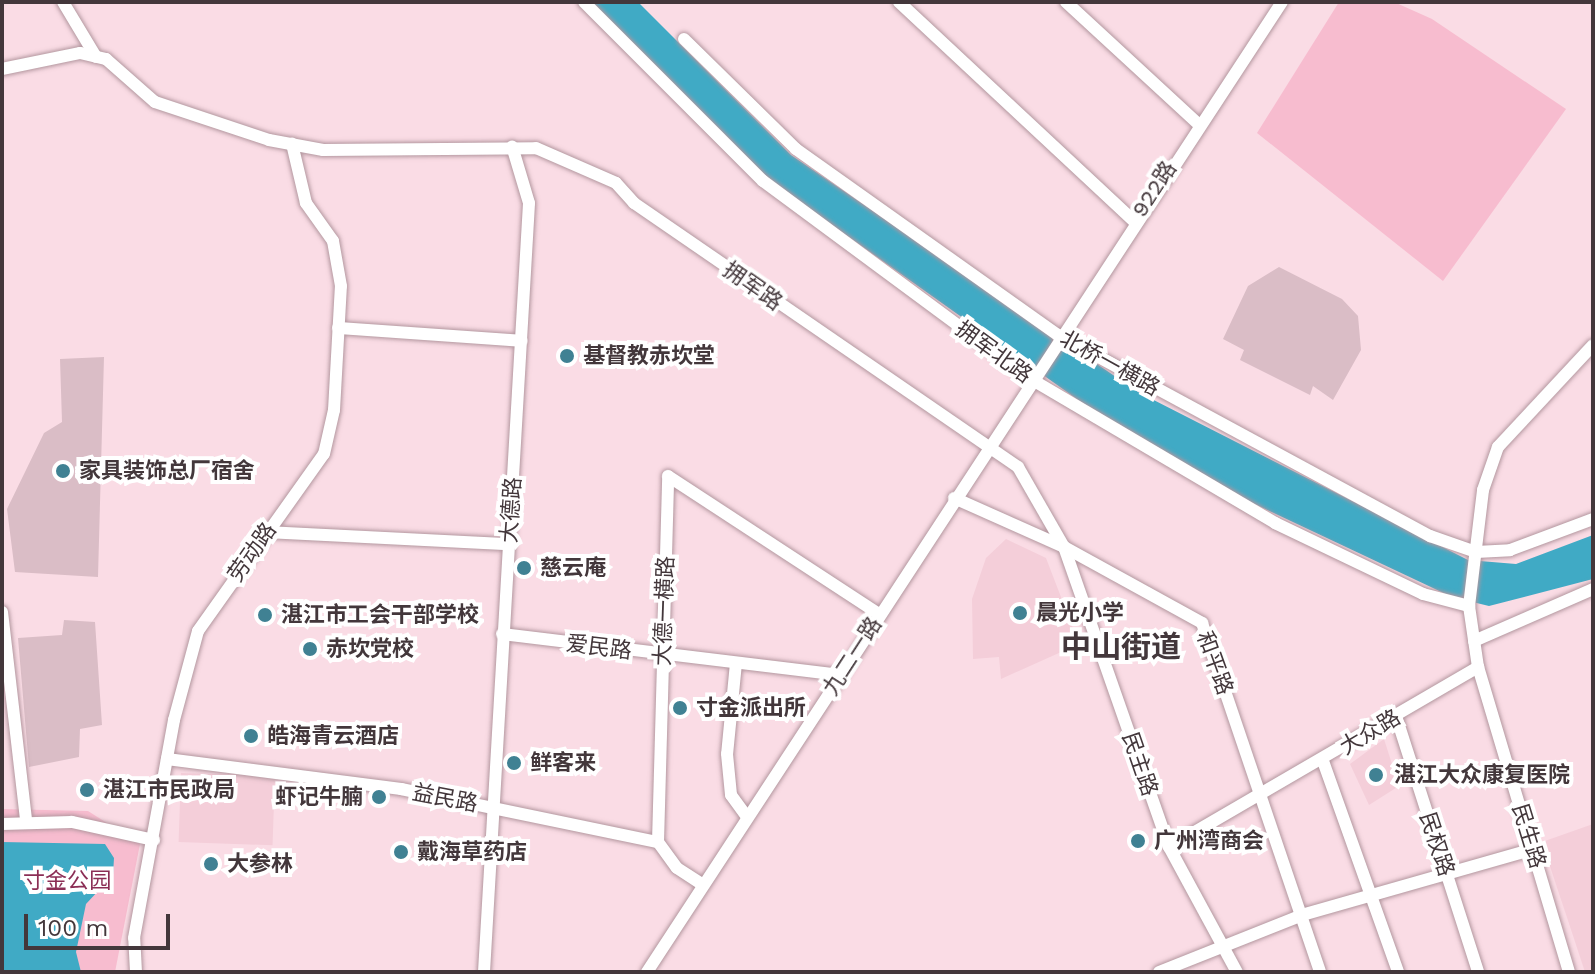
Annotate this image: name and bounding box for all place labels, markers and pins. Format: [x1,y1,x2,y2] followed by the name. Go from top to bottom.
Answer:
[583,343,715,369] place label: 基督教赤坎堂
[558,347,576,365] marker: 基督教赤坎堂
[79,458,255,484] place label: 家具装饰总厂宿舍
[54,462,72,480] marker: 家具装饰总厂宿舍
[540,555,606,581] place label: 慈云庵
[515,559,533,577] marker: 慈云庵
[1036,600,1124,626] place label: 晨光小学
[281,602,479,628] place label: 湛江市工会干部学校
[1011,604,1029,622] marker: 晨光小学
[256,606,274,624] marker: 湛江市工会干部学校
[326,636,414,662] place label: 赤坎党校
[301,640,319,658] marker: 赤坎党校
[696,695,806,721] place label: 寸金派出所
[671,699,689,717] marker: 寸金派出所
[267,723,399,749] place label: 皓海青云酒店
[242,727,260,745] marker: 皓海青云酒店
[530,750,596,776] place label: 鲜客来
[505,754,523,772] marker: 鲜客来
[1394,762,1570,788] place label: 湛江大众康复医院
[1365,764,1387,786] marker: 湛江大众康复医院
[103,777,235,803] place label: 湛江市民政局
[78,781,96,799] marker: 湛江市民政局
[275,784,363,810] place label: 虾记牛腩
[370,788,388,806] marker: 虾记牛腩
[1154,828,1264,854] place label: 广州湾商会
[1129,832,1147,850] marker: 广州湾商会
[417,839,527,865] place label: 戴海草药店
[392,843,410,861] marker: 戴海草药店
[227,851,293,877] place label: 大参林
[202,855,220,873] marker: 大参林

